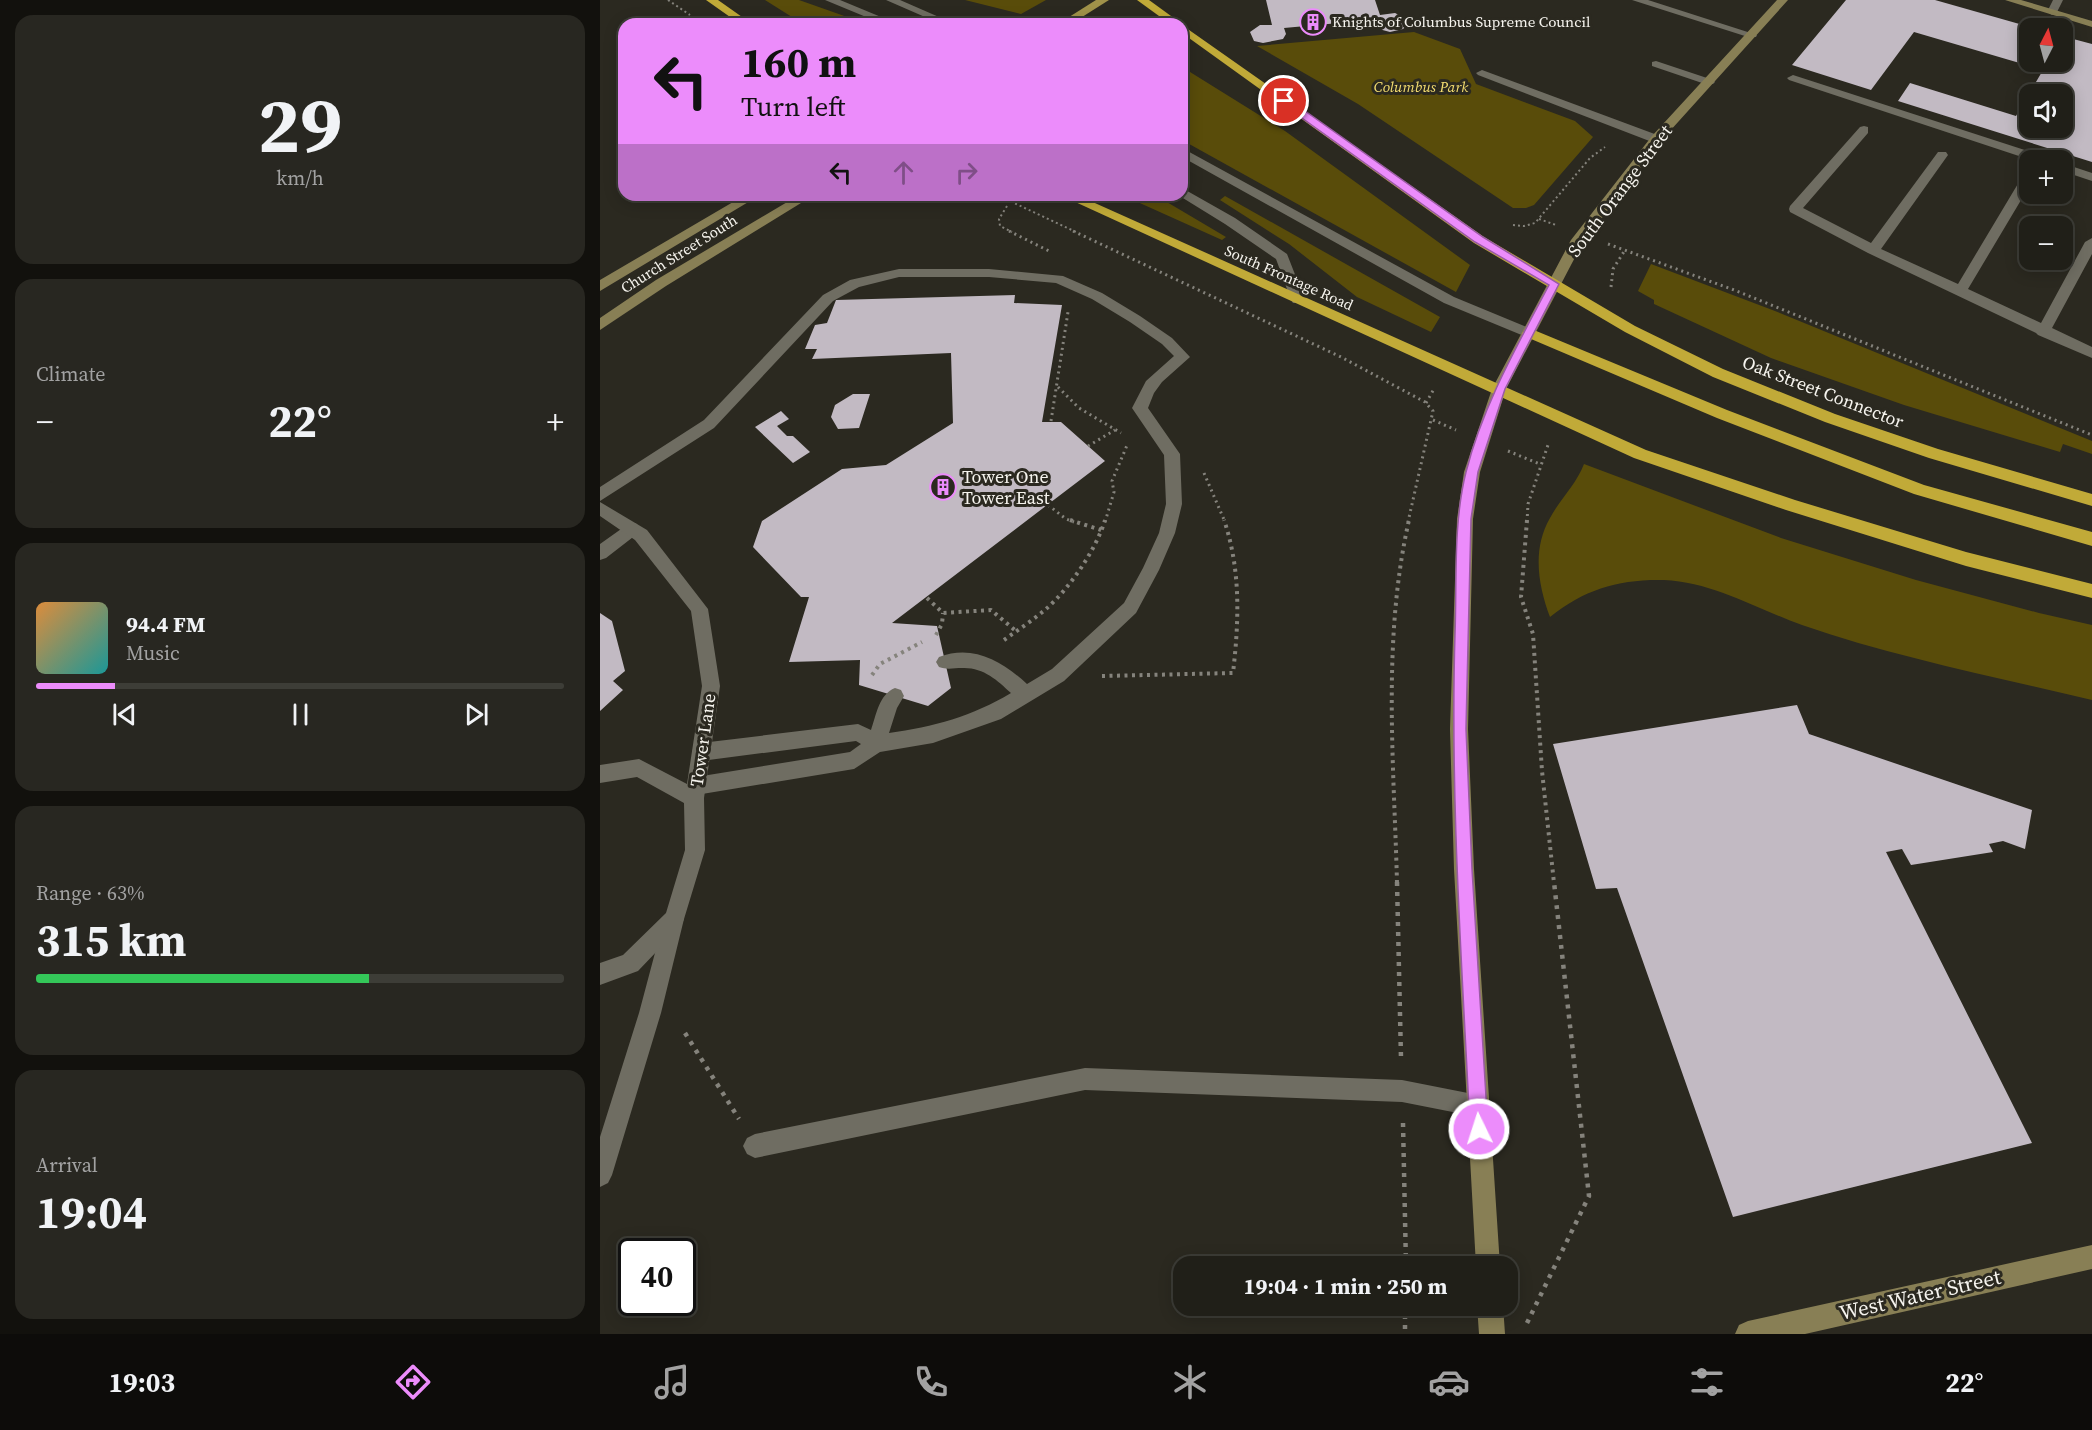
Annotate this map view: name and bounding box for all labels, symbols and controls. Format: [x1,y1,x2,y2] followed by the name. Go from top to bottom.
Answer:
[1298,7,1328,37] building icon: Knights of Columbus Supreme Council
[1332,11,1591,32] place label: Knights of Columbus Supreme Council
[2019,18,2073,72] north arrow
[2019,18,2073,270] map controls
[741,33,856,91] text: 160 m
[642,42,720,120] icon: left
[258,71,342,178] text: 29
[1258,75,1309,126] pin
[1374,76,1469,97] park label: Columbus Park
[1267,84,1300,117] icon: arrive
[2019,84,2073,138] button: sound
[741,88,845,125] text: Turn left
[1562,119,1678,262] street label: South Orange Street
[2019,150,2073,204] button: +
[824,156,857,189] icon: left
[887,156,920,189] icon: ahead
[950,156,983,189] icon: right
[276,164,324,192] text: km/h
[616,209,741,298] street label: Church Street South
[2019,216,2073,270] button: −
[1222,240,1357,316] street label: South Frontage Road
[1739,349,1908,434] street label: Oak Street Connector
[36,360,105,388] text: Climate
[268,390,332,452] text: 22°
[36,399,54,444] text: −
[546,399,564,444] text: +
[962,464,1050,510] place label: Tower One Tower East
[928,472,958,502] building icon: Tower One Tower East
[126,609,205,639] text: 94.4 FM
[126,639,180,667] text: Music
[684,692,721,788] street label: Tower Lane
[108,698,141,731] icon: previous
[284,698,317,731] icon: pause
[460,698,493,731] icon: next
[36,879,145,907] text: Range · 63%
[36,909,187,971] text: 315 km
[1447,1097,1511,1161] position arrow
[36,1151,98,1179] text: Arrival
[36,1181,147,1243] text: 19:04
[618,1238,696,1316] speed limit sign: 40
[1836,1262,2004,1327] street label: West Water Street
[1244,1271,1447,1301] text: 19:04 · 1 min · 250 m
[392,1361,434,1403] icon: directions
[651,1361,693,1403] icon: music
[910,1361,952,1403] icon: phone
[1169,1361,1211,1403] icon: climate
[1428,1361,1470,1403] icon: car
[1686,1361,1728,1403] icon: filters
[108,1364,175,1401] text: 19:03
[1945,1364,1983,1401] text: 22°

